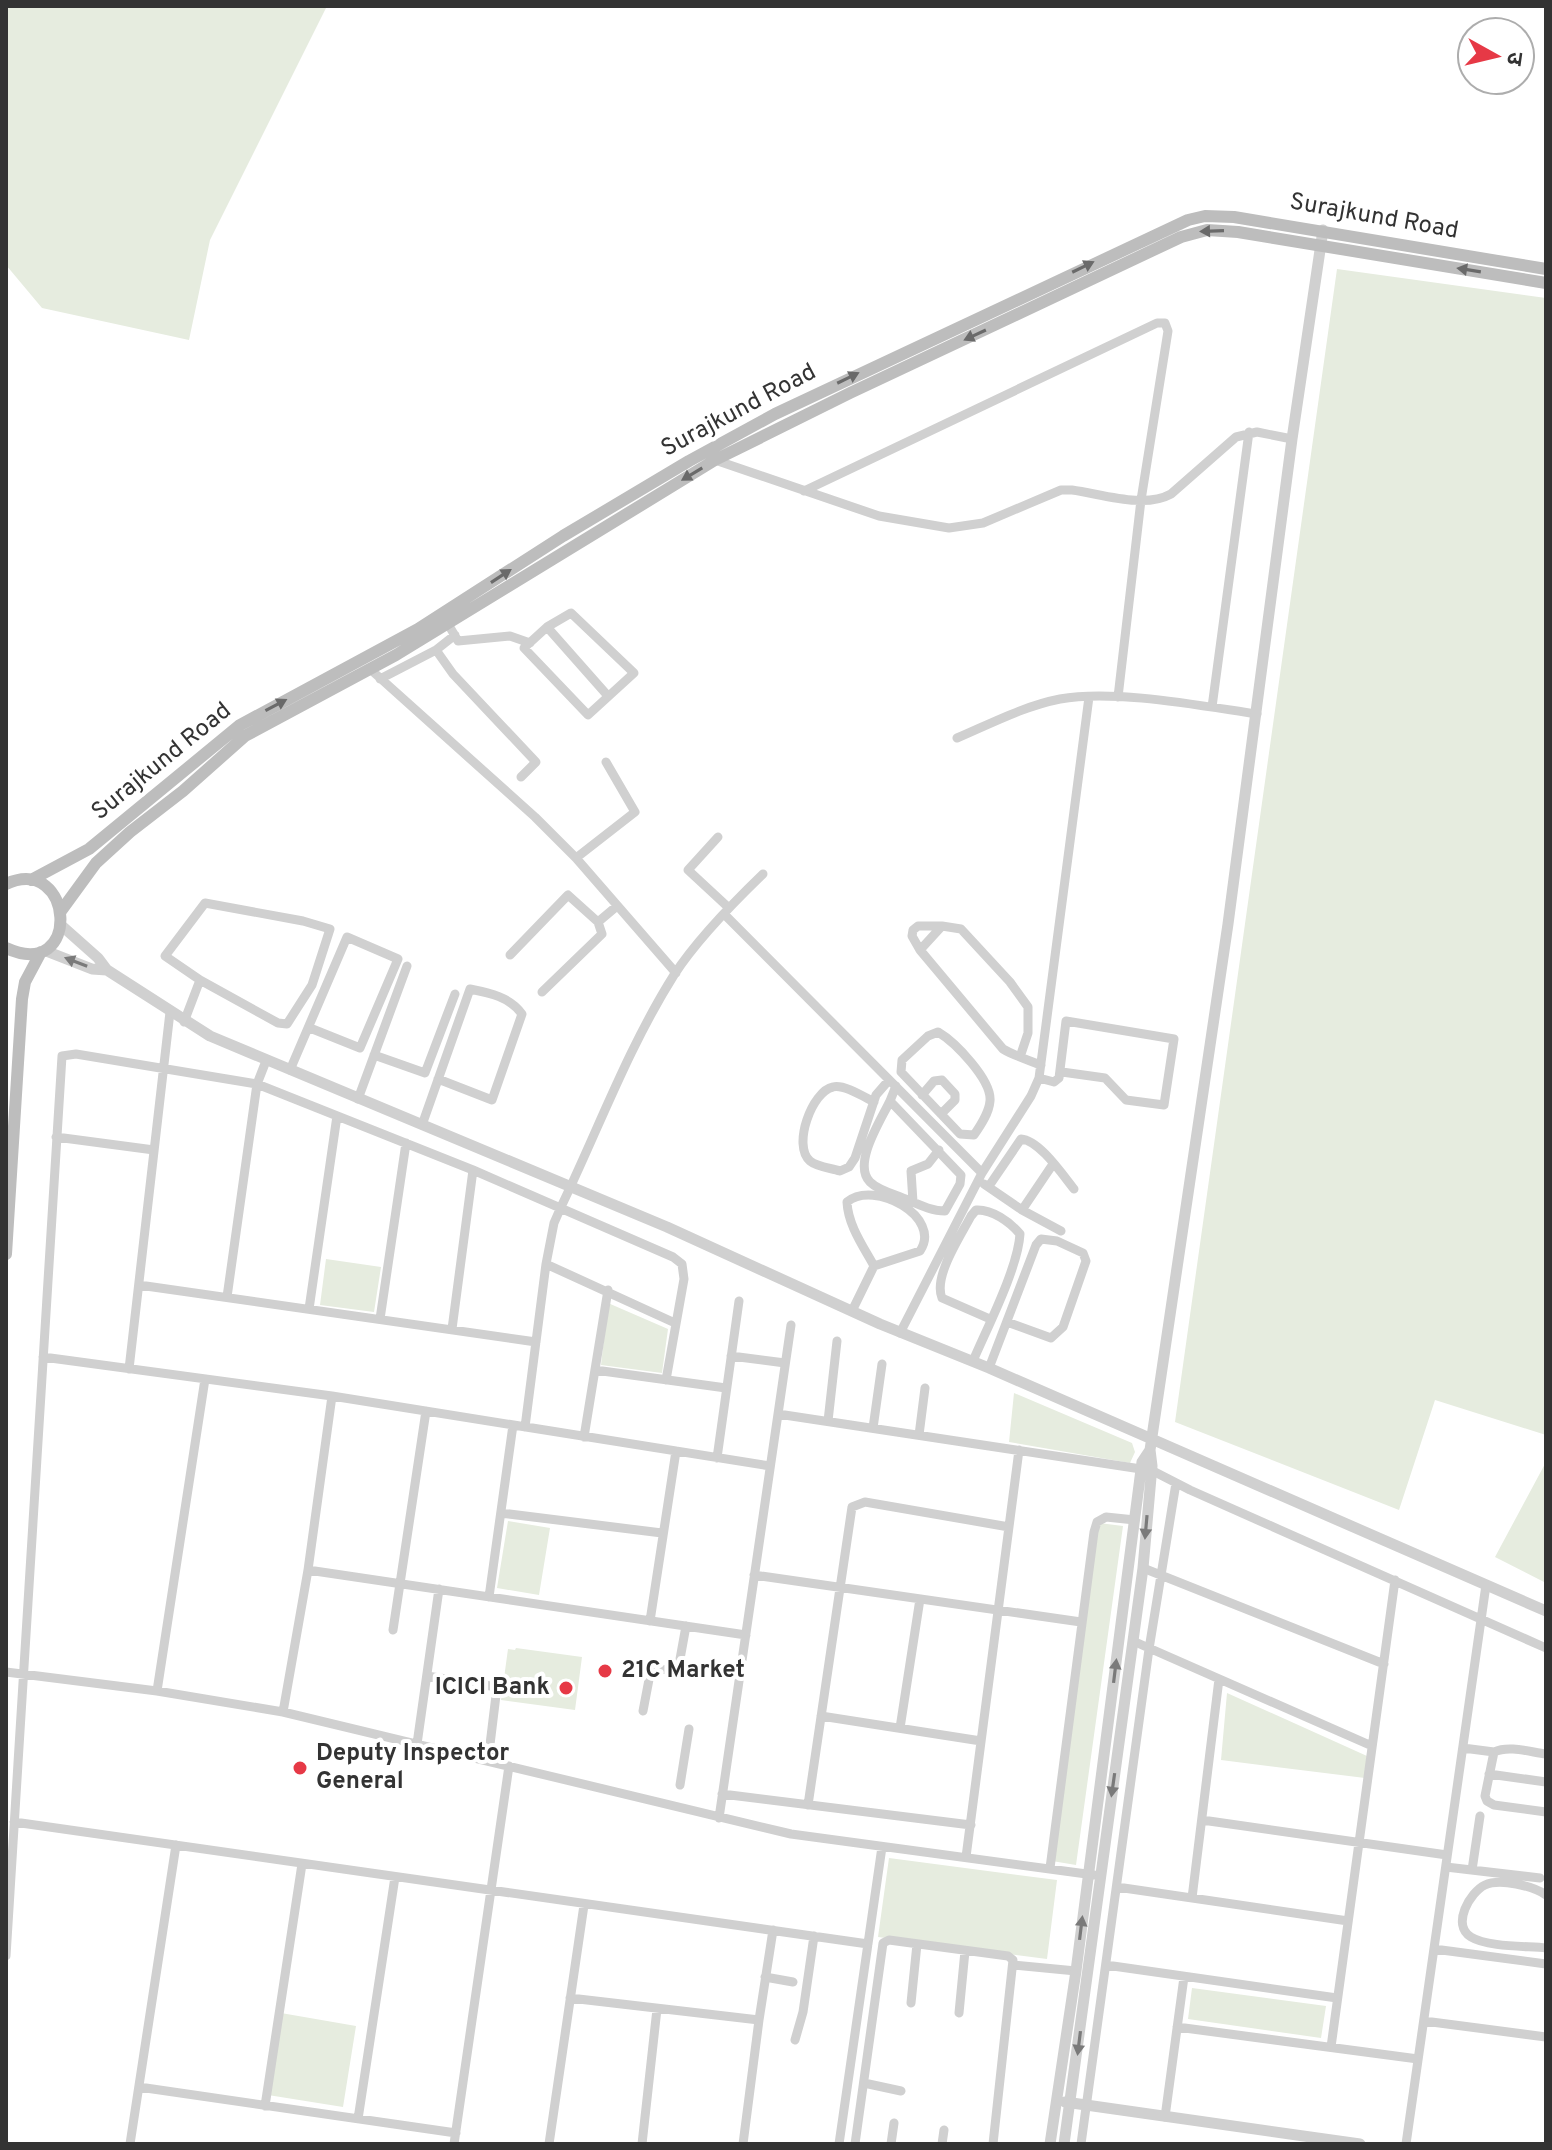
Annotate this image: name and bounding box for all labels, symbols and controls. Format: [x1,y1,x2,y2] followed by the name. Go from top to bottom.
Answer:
[1456,16,1536,96] north arrow
[1499,50,1528,68] text: उ
[1287,187,1461,247] street label: Surajkund Road
[1199,225,1224,238] one-way arrow
[1072,261,1095,274] one-way arrow
[1456,263,1481,276] one-way arrow
[963,328,987,342] one-way arrow
[656,358,822,464] street label: Surajkund Road
[837,371,860,385] one-way arrow
[681,467,703,481] one-way arrow
[490,570,512,584] one-way arrow
[86,697,238,827] street label: Surajkund Road
[264,699,287,712] one-way arrow
[64,955,88,968] one-way arrow
[1140,1515,1153,1540] one-way arrow
[621,1656,745,1686] place label: 21C Market
[1109,1658,1122,1683] one-way arrow
[596,1662,614,1680] marker: 21C Market
[435,1673,550,1703] place label: ICICI Bank
[557,1679,575,1697] marker: ICICI Bank
[316,1739,509,1797] place label: Deputy Inspector General
[291,1759,309,1777] marker: Deputy Inspector General
[1106,1773,1119,1798] one-way arrow
[1075,1915,1088,1940] one-way arrow
[1072,2031,1085,2056] one-way arrow

